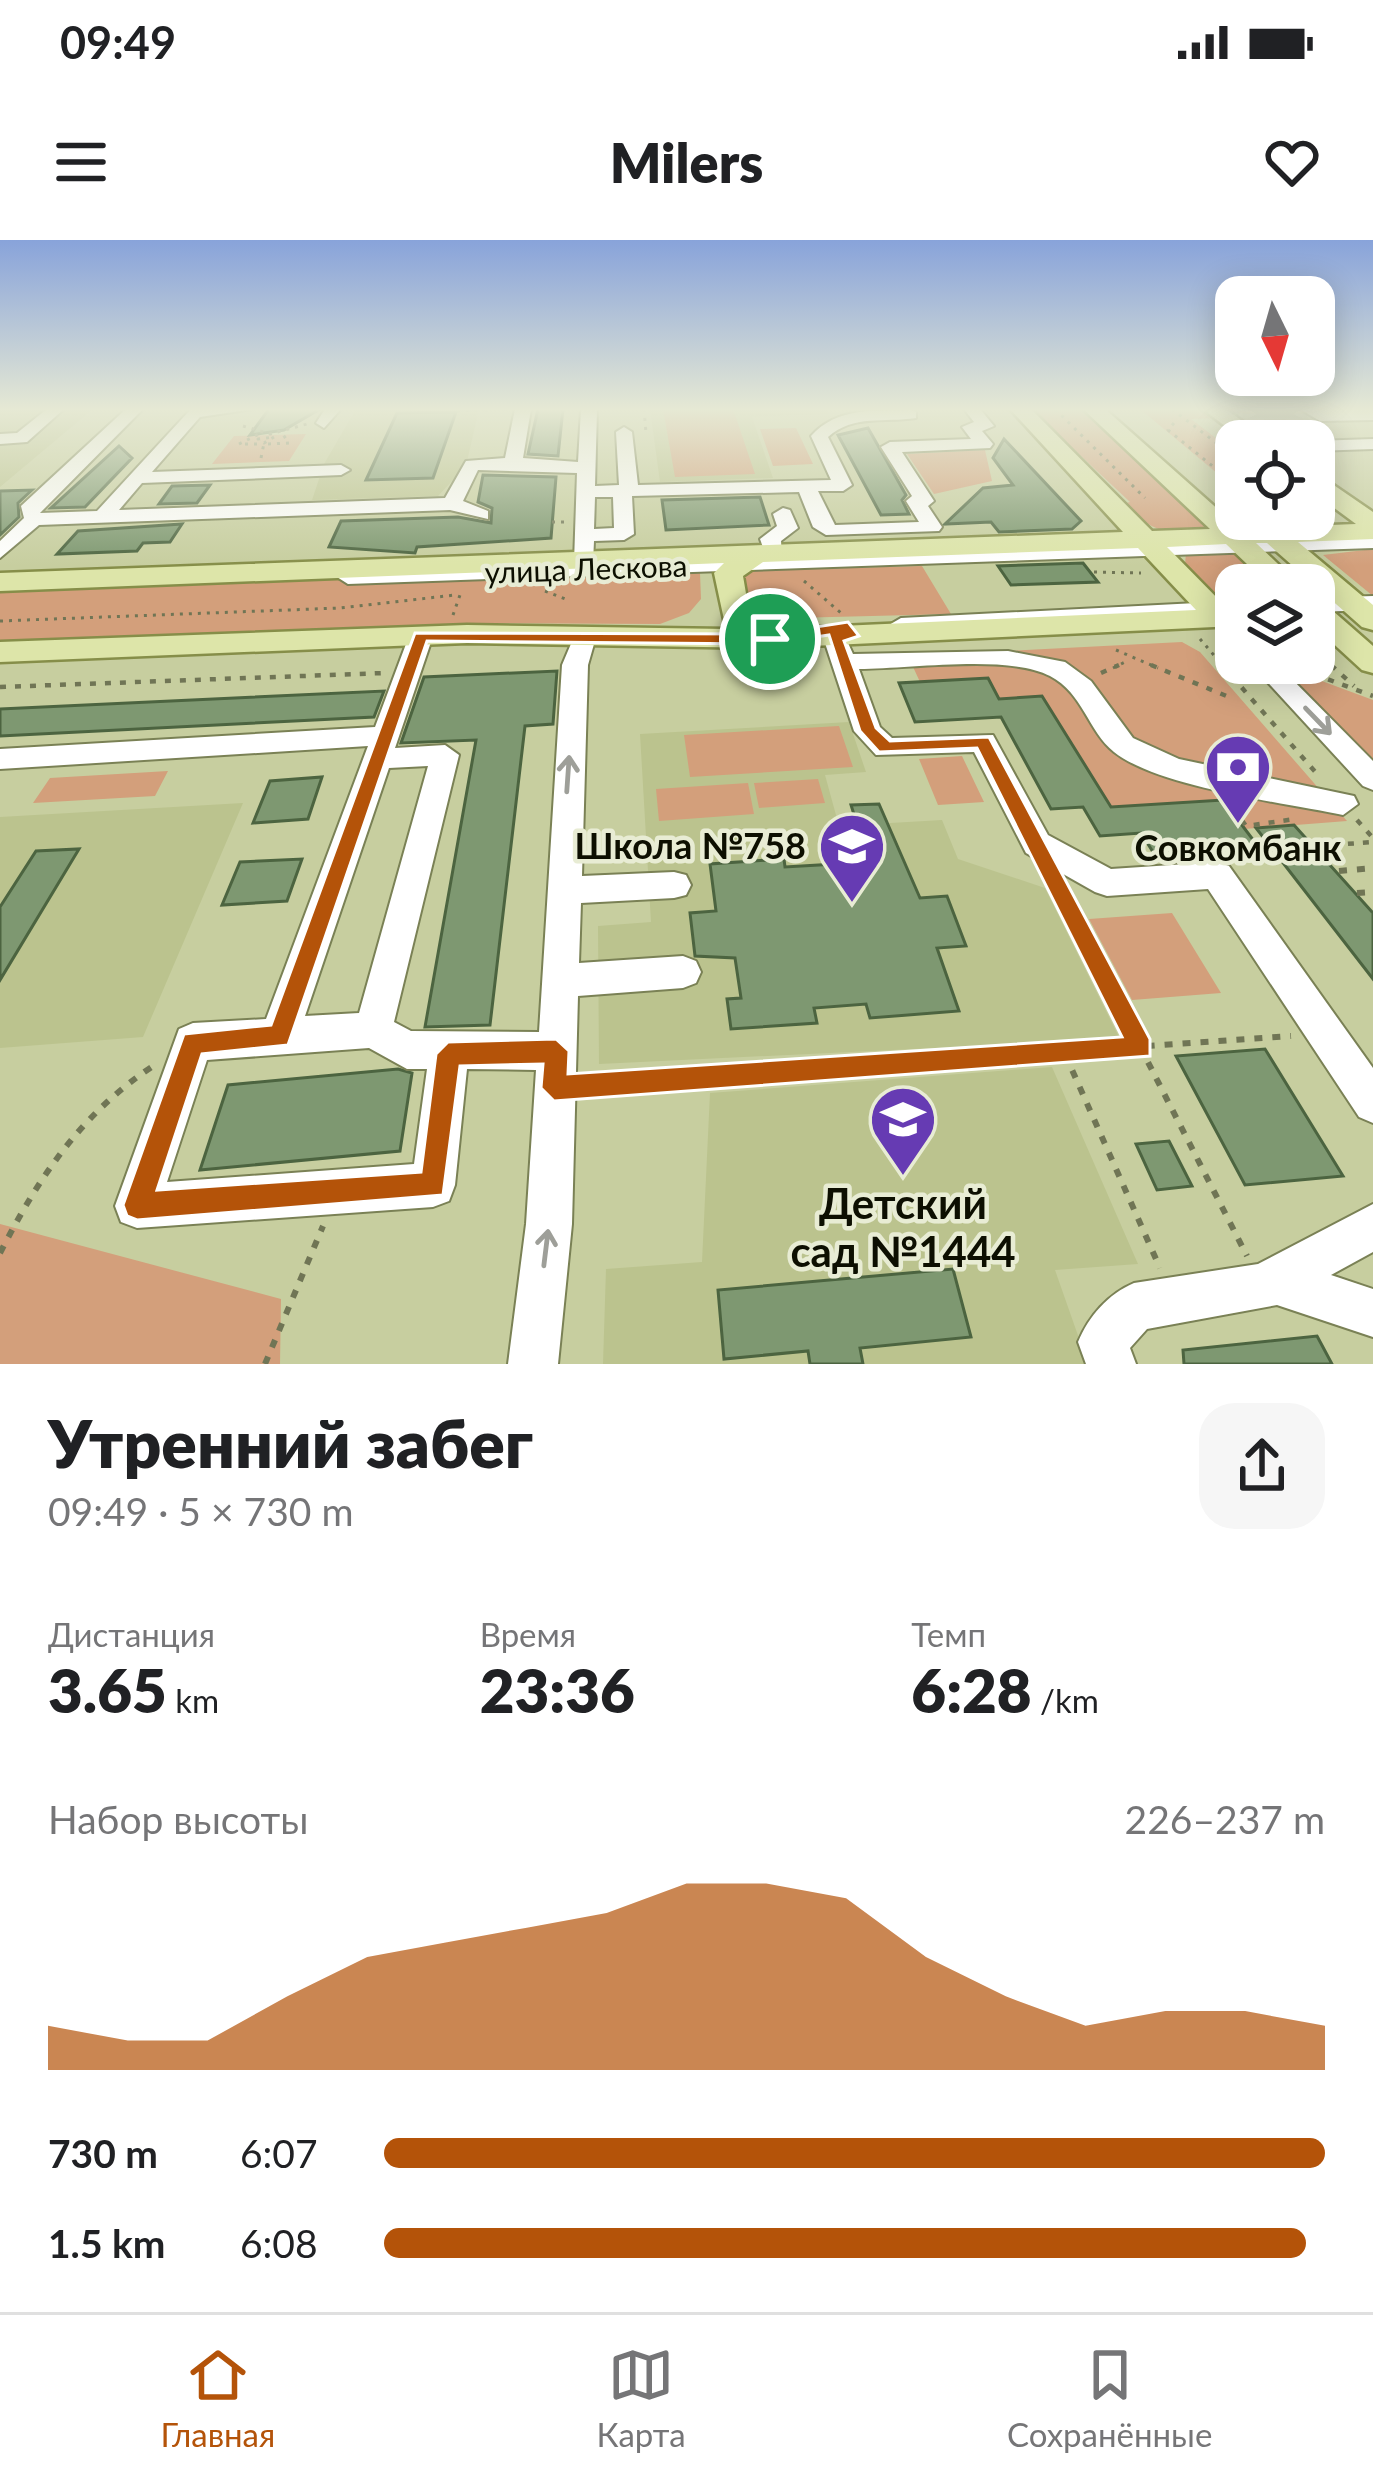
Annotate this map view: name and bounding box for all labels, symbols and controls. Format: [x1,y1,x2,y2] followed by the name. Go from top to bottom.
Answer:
[60,15,176,69] text: 09:49
[48,129,114,195] icon: menu
[1259,129,1325,195] icon: heart
[610,130,763,195] text: Milers
[1215,276,1335,396] north arrow
[1215,276,1335,684] map controls
[1215,420,1335,540] button: locate
[484,546,688,590] street label: улица Лескова
[1215,564,1335,684] button: layers
[719,588,821,690] pin
[737,606,803,672] icon: arrive
[1303,706,1331,735] one-way arrow
[1203,732,1273,826] bank icon: Совкомбанк
[557,755,580,794] one-way arrow
[817,811,887,905] school or university icon: Школа №758
[575,823,806,867] place label: Школа №758
[1134,825,1342,869] place label: Совкомбанк
[868,1084,938,1178] school or university icon: Детский сад №1444
[790,1178,1016,1276] place label: Детский сад №1444
[536,1229,558,1268] one-way arrow
[48,1403,533,1482] text: Утренний забег
[1199,1403,1325,1529] button: share
[48,1488,353,1534] text: 09:49 · 5 × 730 m
[48,1614,215,1654] text: Дистанция
[480,1614,576,1654] text: Время
[911,1614,986,1654] text: Темп
[48,1654,167,1726] text: 3.65
[480,1654,635,1726] text: 23:36
[911,1654,1032,1726] text: 6:28
[167,1680,219,1720] text: km
[1032,1680,1099,1720] text: /km
[48,1796,308,1842] text: Набор высоты
[1125,1796,1325,1842] text: 226–237 m
[48,2130,158,2176] text: 730 m
[240,2130,318,2176] text: 6:07
[48,2220,166,2266] text: 1.5 km
[240,2220,318,2266] text: 6:08
[161,2342,275,2454] tab: Главная
[597,2342,686,2454] tab: Карта
[1007,2342,1212,2454] tab: Сохранённые

